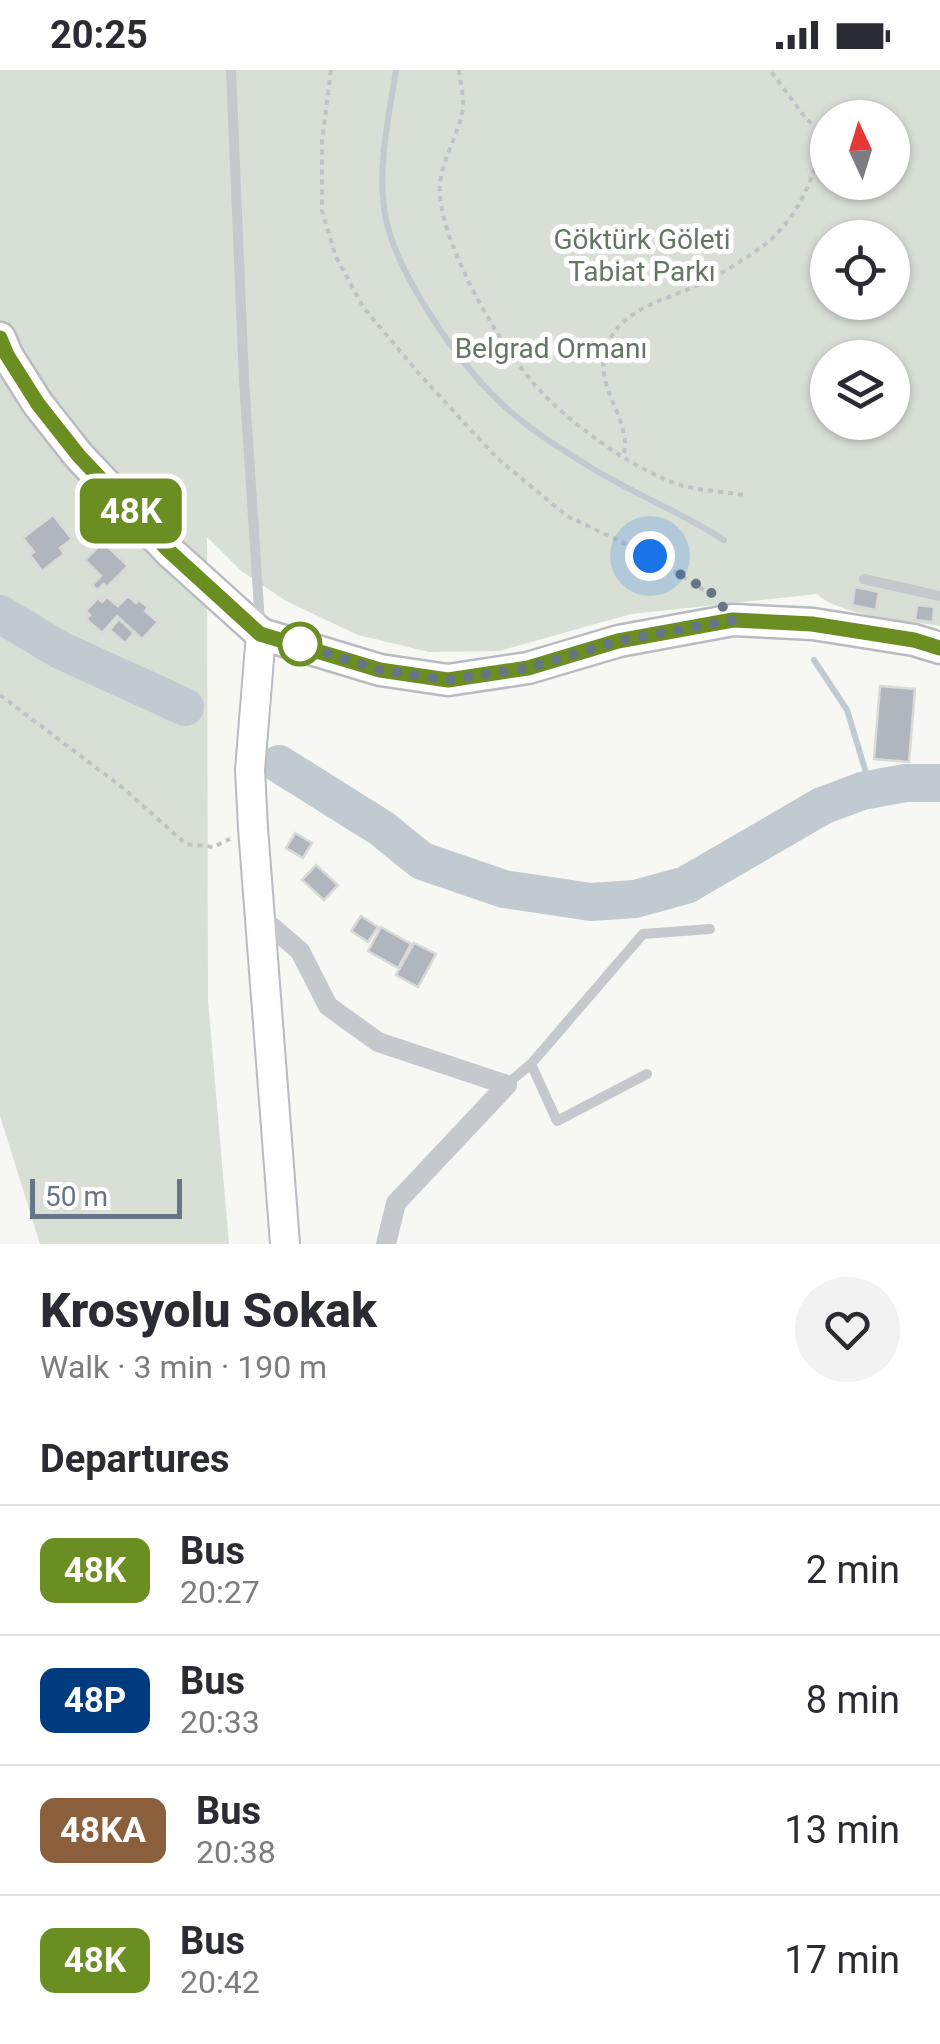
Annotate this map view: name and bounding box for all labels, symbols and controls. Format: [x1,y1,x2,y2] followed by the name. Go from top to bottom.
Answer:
[50,13,148,57] text: 20:25
[810,100,910,200] north arrow
[810,100,910,440] map controls
[810,220,910,320] button: locate
[553,223,731,288] park label: Göktürk Göleti Tabiat Parkı
[455,332,647,365] park label: Belgrad Ormanı
[810,340,910,440] button: layers
[74,478,188,544] line badge: 48K
[100,491,162,532] text: 48K
[625,531,675,581] your location
[279,623,321,665] unlabelled marker
[30,1174,182,1218] scale bar
[45,1180,108,1213] text: 50 m
[795,1277,900,1382] button: heart
[40,1282,377,1339] text: Krosyolu Sokak
[40,1348,327,1386] text: Walk · 3 min · 190 m
[40,1437,230,1481] text: Departures
[180,1529,245,1573] text: Bus
[806,1548,900,1592] text: 2 min
[64,1550,126,1591] text: 48K
[180,1573,260,1611] text: 20:27
[180,1659,245,1703] text: Bus
[806,1678,900,1722] text: 8 min
[64,1680,126,1721] text: 48P
[180,1703,260,1741] text: 20:33
[196,1789,261,1833] text: Bus
[784,1808,900,1852] text: 13 min
[60,1810,146,1851] text: 48KA
[196,1833,276,1871] text: 20:38
[180,1919,245,1963] text: Bus
[784,1938,900,1982] text: 17 min
[64,1940,126,1981] text: 48K
[180,1963,260,2001] text: 20:42

